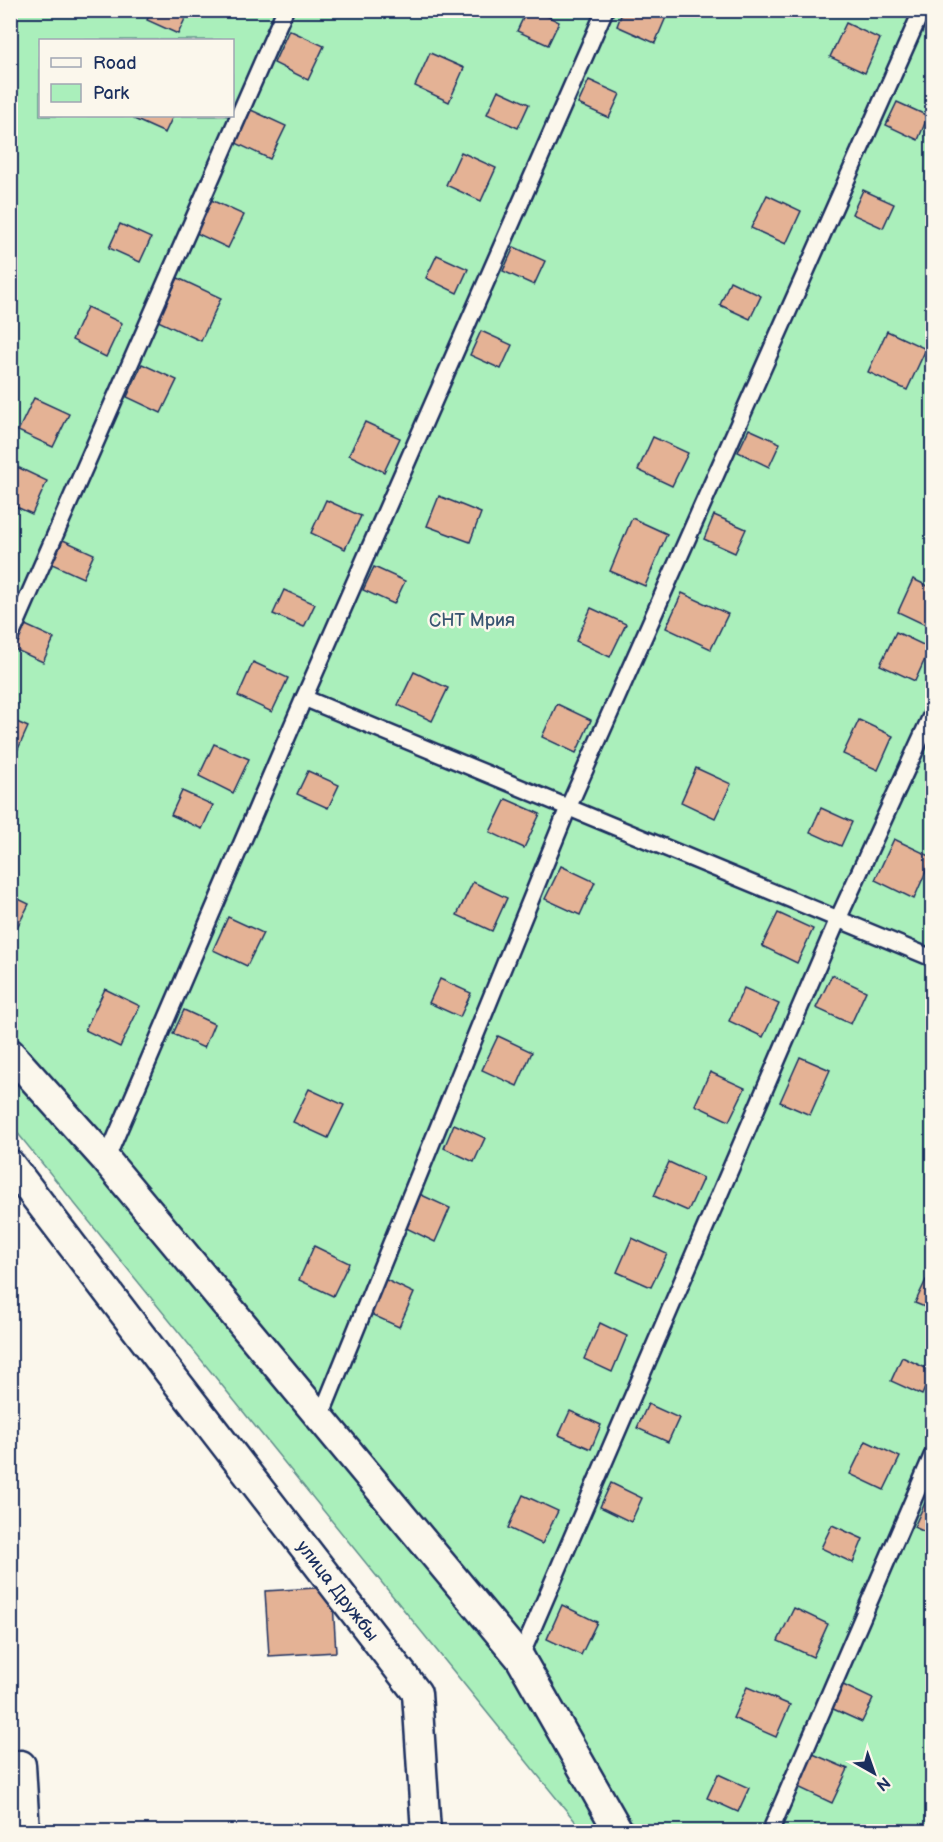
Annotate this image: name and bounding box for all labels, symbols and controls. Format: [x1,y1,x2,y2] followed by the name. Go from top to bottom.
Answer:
[39,39,234,117] legend
[93,53,137,74] text: Road
[93,83,129,104] text: Park
[429,610,515,631] park label: СНТ Мрия
[292,1536,383,1645] street label: улица Дружбы
[844,1743,904,1803] north arrow
[872,1772,893,1794] text: N

